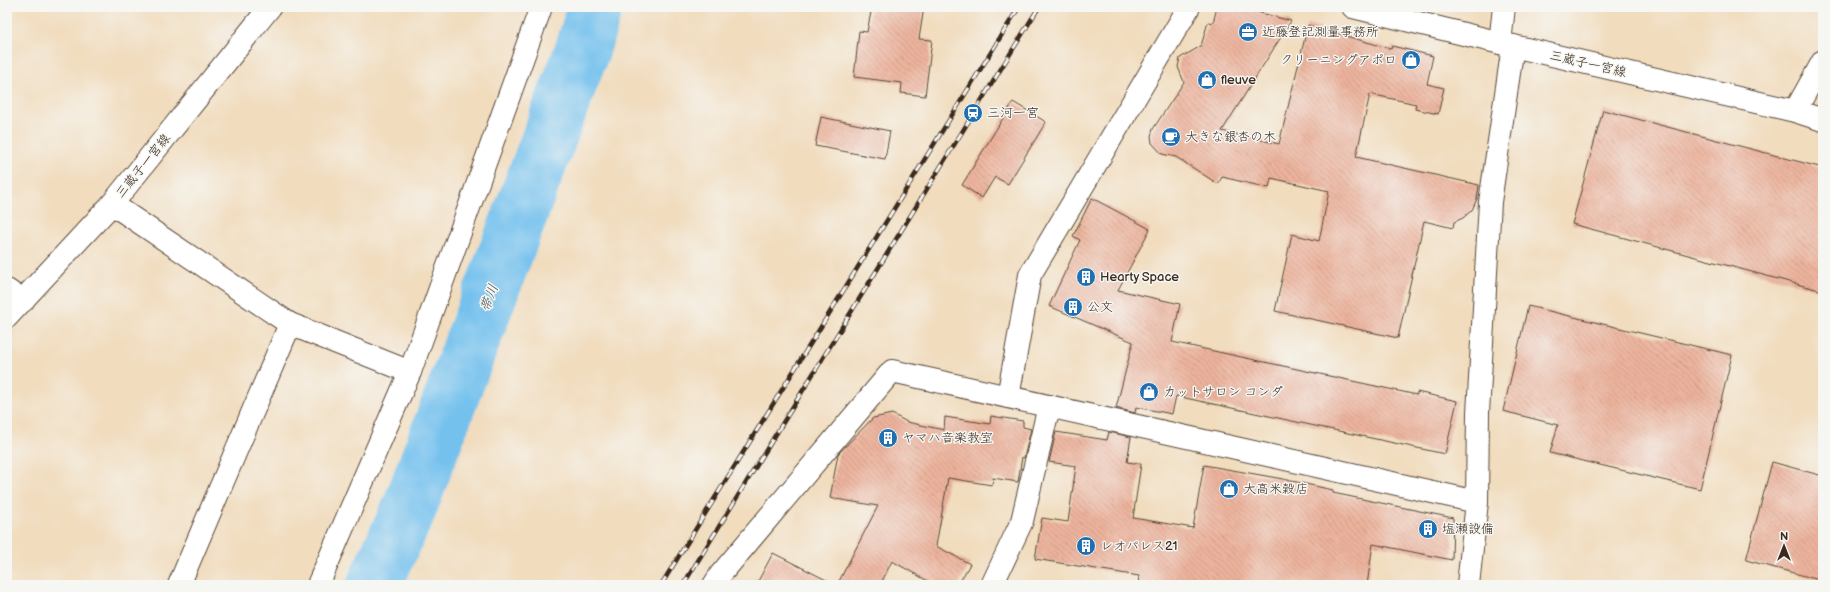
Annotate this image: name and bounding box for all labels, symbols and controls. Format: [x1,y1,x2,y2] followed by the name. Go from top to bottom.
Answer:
[1237,21,1259,43] office icon: 近藤登記測量事務所
[1262,24,1379,40] place label: 近藤登記測量事務所
[1548,47,1629,81] street label: 三蔵子一宮線
[1400,49,1422,71] shop icon: クリーニングアポロ
[1280,52,1397,68] place label: クリーニングアポロ
[1196,69,1218,91] shop icon: fleuve
[1221,72,1256,88] place label: fleuve
[962,102,984,124] station icon: 三河一宮
[987,105,1039,121] place label: 三河一宮
[1160,126,1182,148] cafe icon: 大きな銀杏の木
[1185,129,1276,145] place label: 大きな銀杏の木
[112,130,174,201] street label: 三蔵子一宮線
[1075,266,1097,288] building icon: Hearty Space
[1100,269,1179,285] place label: Hearty Space
[476,282,502,314] water label: 帯川
[1062,296,1084,318] building icon: 公文
[1087,299,1113,315] place label: 公文
[1138,381,1160,403] shop icon: カットサロン コンダ
[1163,384,1283,400] place label: カットサロン コンダ
[877,427,899,449] building icon: ヤマハ音楽教室
[902,430,993,446] place label: ヤマハ音楽教室
[1218,478,1240,500] shop icon: 大高米穀店
[1243,481,1308,497] place label: 大高米穀店
[1417,518,1439,540] building icon: 塩瀬設備
[1442,521,1494,537] place label: 塩瀬設備
[1764,526,1804,566] north arrow
[1780,530,1788,543] text: N
[1075,535,1097,557] building icon: レオパレス21
[1100,538,1178,554] place label: レオパレス21

